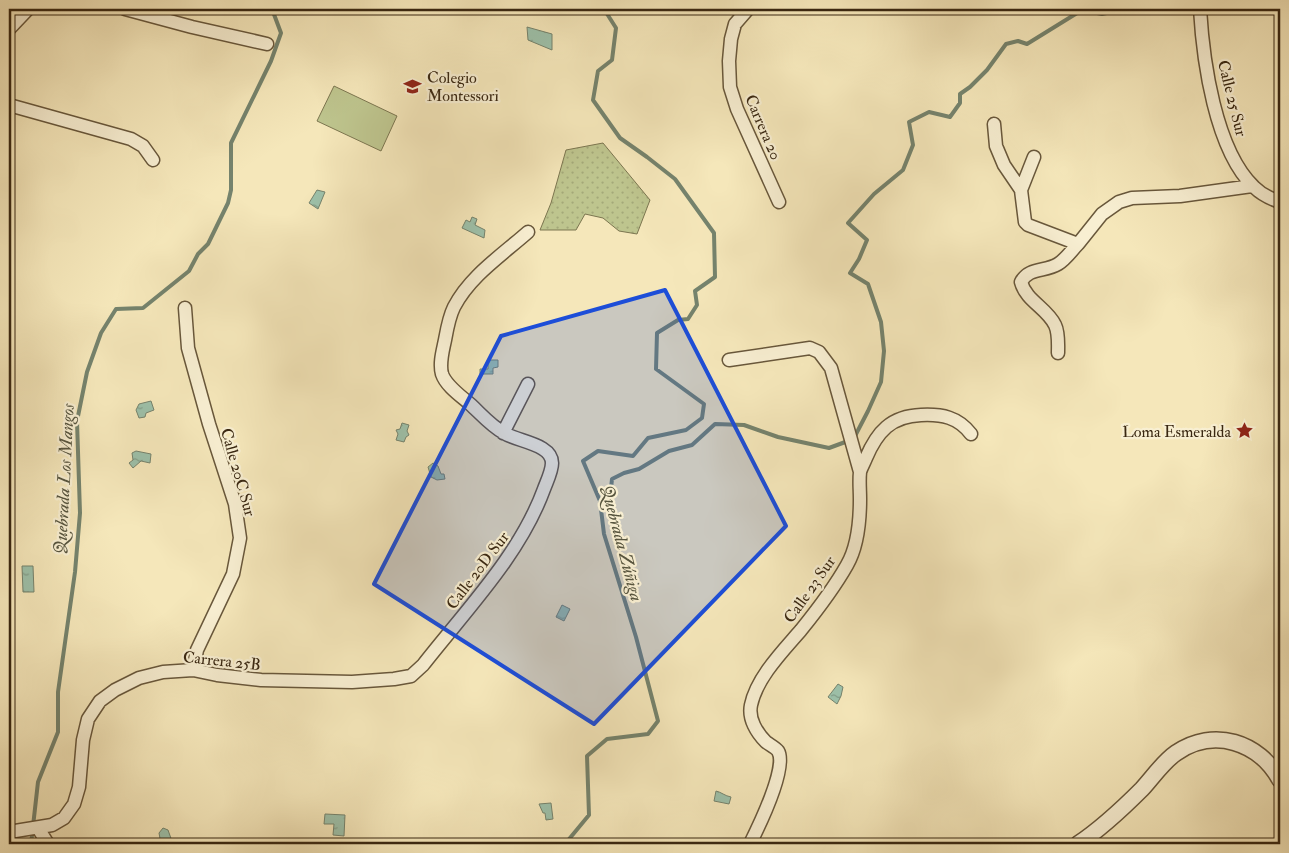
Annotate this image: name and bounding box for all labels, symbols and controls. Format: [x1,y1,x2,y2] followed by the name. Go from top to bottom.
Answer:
[1213,58,1251,139] street label: Calle 25 Sur
[427,68,499,106] place label: Colegio Montessori
[403,76,423,96] school or university icon: Colegio Montessori
[740,92,786,163] street label: Carrera 20
[49,402,80,555] water label: Quebrada Los Mangos
[1235,421,1255,441] place icon: Loma Esmeralda
[1122,422,1231,442] place label: Loma Esmeralda
[216,426,260,519] street label: Calle 20C Sur
[595,482,648,604] water label: Quebrada Zúñiga
[442,528,514,613] street label: Calle 20D Sur
[780,552,840,627] street label: Calle 23 Sur
[182,647,262,675] street label: Carrera 25B

